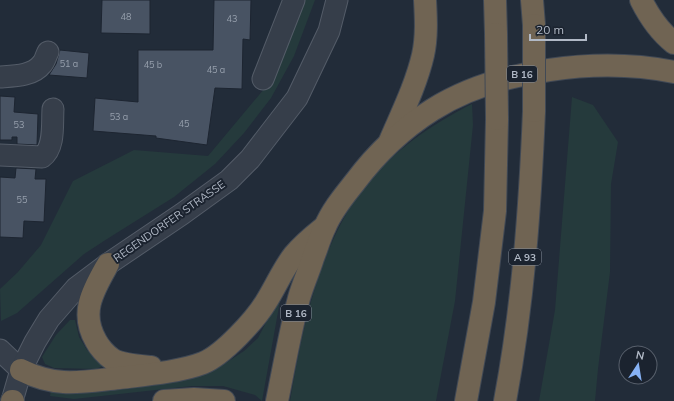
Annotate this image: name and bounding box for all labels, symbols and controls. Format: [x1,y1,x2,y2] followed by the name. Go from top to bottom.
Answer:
[121,11,131,22] house number: 48
[227,13,237,24] house number: 43
[530,16,586,42] scale bar
[536,22,564,37] text: 20 m
[60,58,78,69] house number: 51 a
[144,59,162,70] house number: 45 b
[207,64,225,75] house number: 45 a
[507,66,537,82] road number: B 16
[110,111,128,122] house number: 53 a
[179,118,190,129] house number: 45
[14,119,24,130] house number: 53
[110,177,228,265] street label: REGENDORFER STRASSE
[17,194,28,205] house number: 55
[509,249,541,265] road number: A 93
[281,305,311,321] road number: B 16
[618,345,658,385] north arrow
[635,348,646,363] text: N

